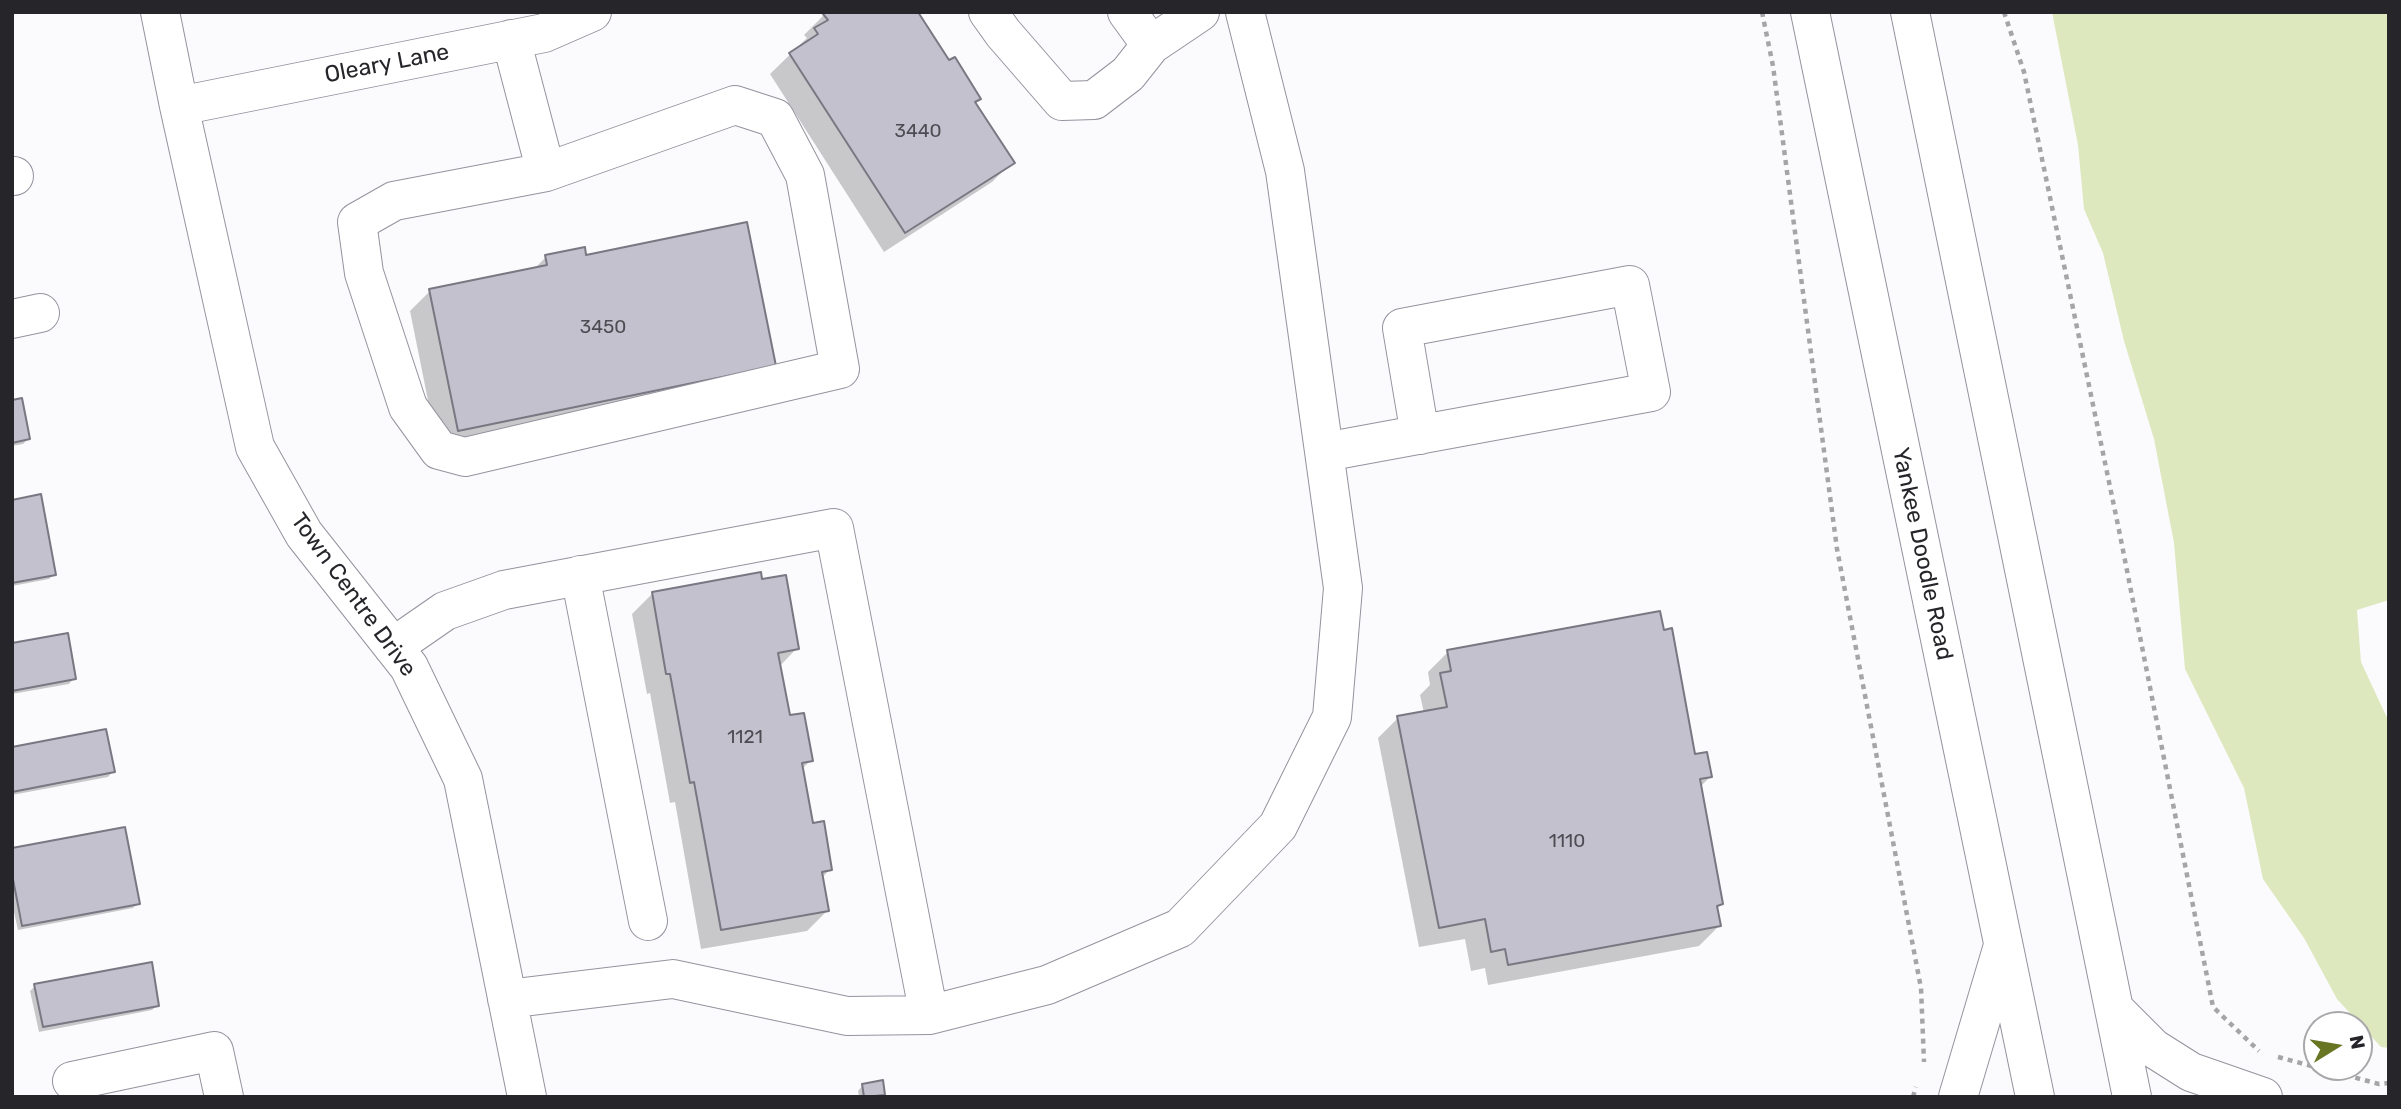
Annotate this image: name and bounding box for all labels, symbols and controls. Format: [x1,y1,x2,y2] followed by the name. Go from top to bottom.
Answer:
[322,38,452,90] street label: Oleary Lane
[894,121,942,143] house number: 3440
[580,317,626,339] house number: 3450
[1886,445,1958,663] street label: Yankee Doodle Road
[284,508,422,682] street label: Town Centre Drive
[727,727,763,749] house number: 1121
[1549,831,1585,853] house number: 1110
[2303,1011,2373,1081] north arrow
[2345,1033,2370,1051] text: N

